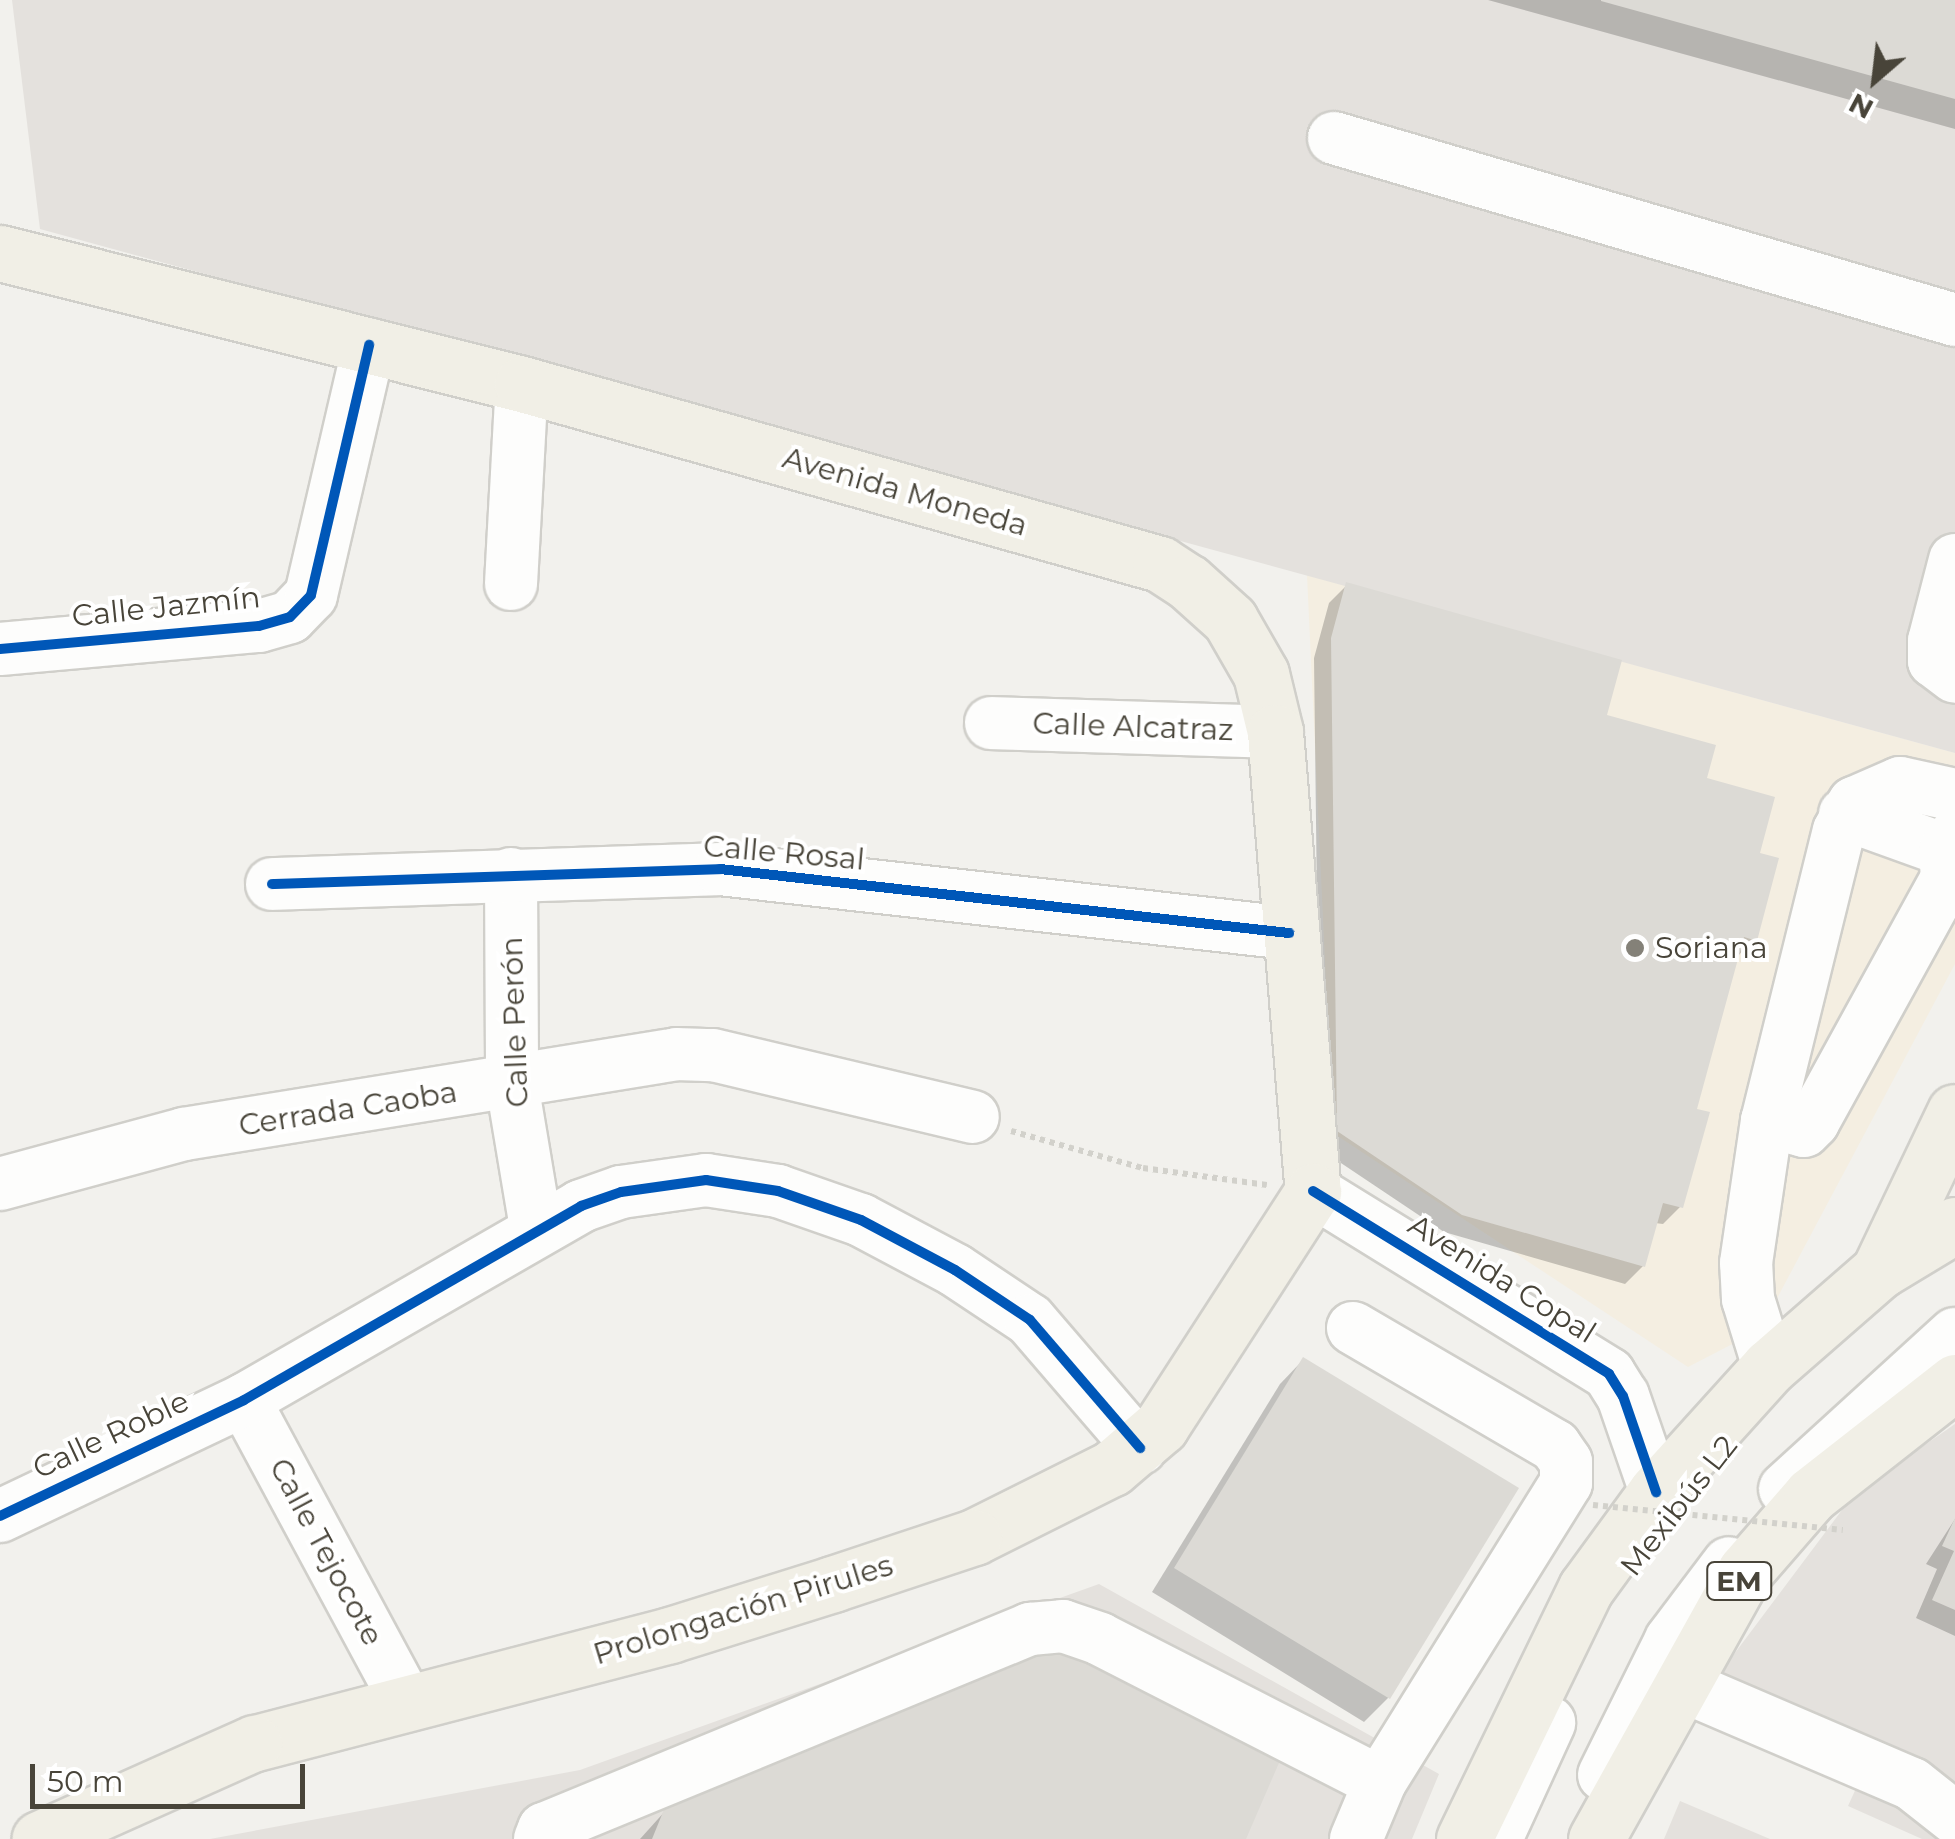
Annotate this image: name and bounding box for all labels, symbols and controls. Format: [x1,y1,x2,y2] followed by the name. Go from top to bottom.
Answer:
[1825,30,1925,130] north arrow
[1843,86,1879,127] text: N
[779,440,1031,544] street label: Avenida Moneda
[70,579,262,635] street label: Calle Jazmín
[1032,706,1234,748] street label: Calle Alcatraz
[702,828,866,878] street label: Calle Rosal
[1655,930,1768,966] place label: Soriana
[494,936,536,1108] street label: Calle Perón
[1624,937,1646,959] marker: Soriana
[236,1074,460,1144] street label: Cerrada Caoba
[1402,1207,1602,1351] street label: Avenida Copal
[27,1383,195,1487] street label: Calle Roble
[1613,1429,1745,1583] street label: Mexibús L2
[262,1452,390,1652] street label: Calle Tejocote
[589,1547,897,1673] street label: Prolongación Pirules
[1704,1558,1774,1604] road number: EM
[35,1744,310,1806] scale bar
[47,1763,124,1800] text: 50 m

